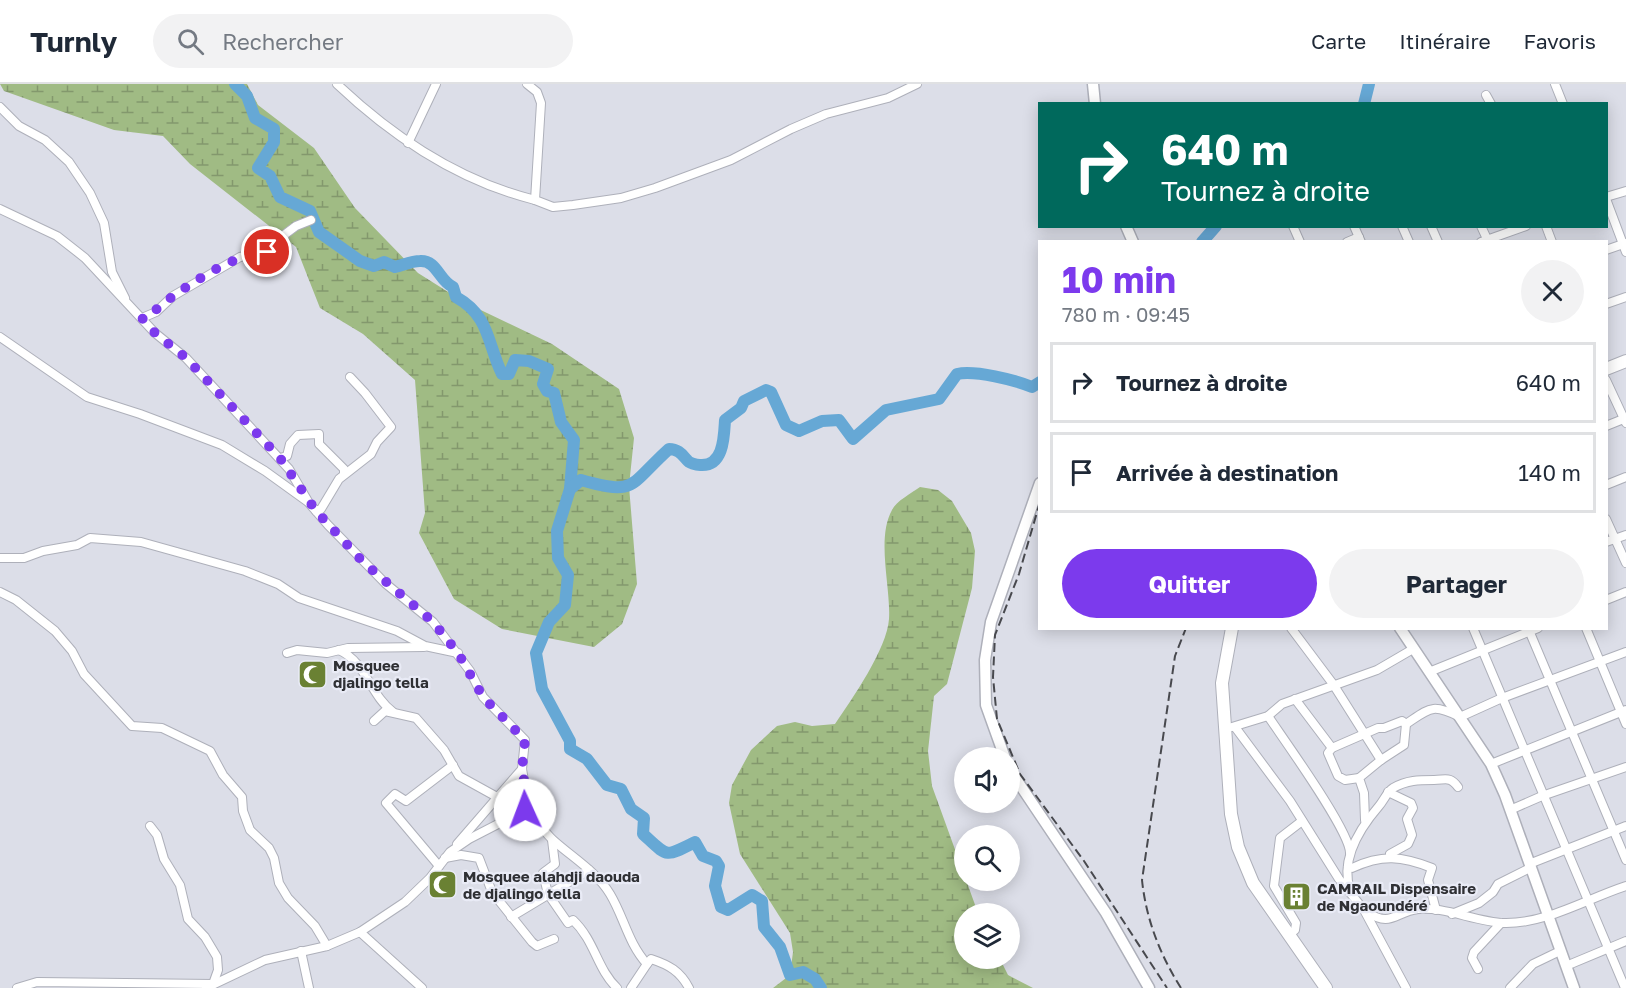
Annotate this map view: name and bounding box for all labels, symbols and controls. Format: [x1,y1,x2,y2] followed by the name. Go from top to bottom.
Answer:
[153,14,573,68] search box
[30,25,117,58] text: Turnly
[174,25,207,58] icon: search
[222,28,343,55] text: Rechercher
[1311,28,1366,54] text: Carte
[1399,28,1491,54] text: Itinéraire
[1524,28,1596,54] text: Favoris
[1161,124,1288,174] text: 640 m
[1062,126,1140,204] icon: right
[1161,175,1370,207] text: Tournez à droite
[241,226,292,277] pin
[250,235,283,268] icon: arrive
[1062,258,1176,301] text: 10 min
[1521,260,1584,323] button: close
[1062,302,1190,326] text: 780 m · 09:45
[1065,366,1098,399] icon: right
[1116,369,1287,396] text: Tournez à droite
[1516,369,1581,396] text: 640 m
[1065,456,1098,489] icon: arrive
[1116,459,1338,486] text: Arrivée à destination
[1518,459,1581,486] text: 140 m
[1062,549,1317,618] button: Quitter
[1329,549,1584,618] button: Partager
[333,656,429,691] place label: Mosquee djalingo tella
[296,658,328,690] mosque icon: Mosquee djalingo tella
[954,747,1020,969] map controls
[954,747,1020,813] button: sound
[493,778,557,842] position arrow
[954,825,1020,891] button: search
[463,867,640,902] place label: Mosquee alahdji daouda de djalingo tella
[426,869,458,901] mosque icon: Mosquee alahdji daouda de djalingo tella
[1317,879,1476,914] place label: CAMRAIL Dispensaire de Ngaoundéré
[1280,881,1312,913] building icon: CAMRAIL Dispensaire de Ngaoundéré
[954,903,1020,969] button: layers

